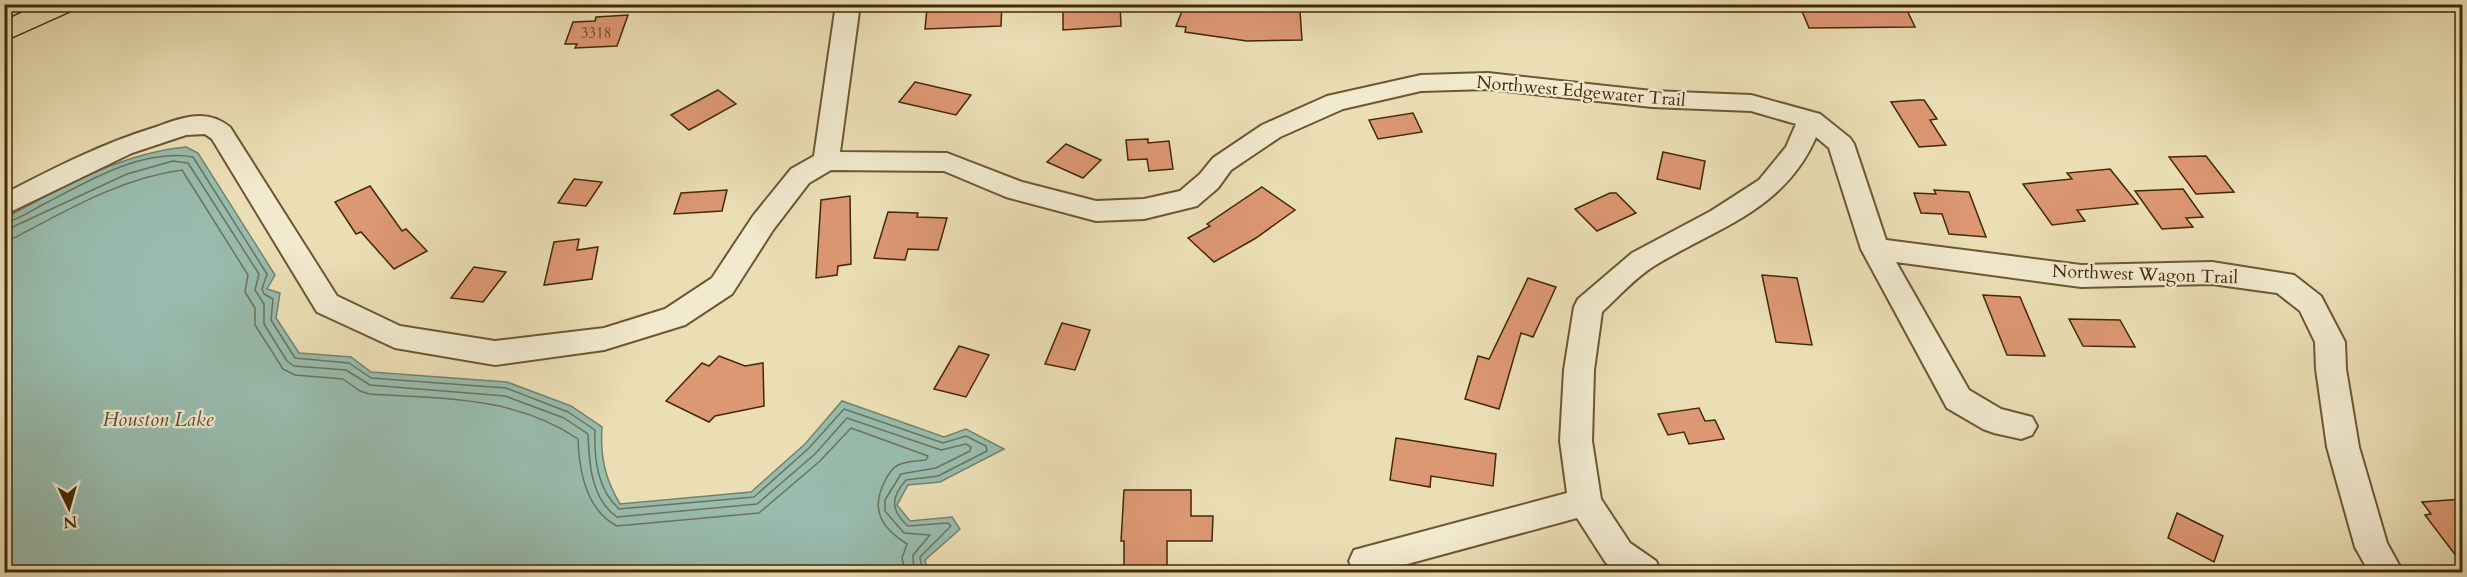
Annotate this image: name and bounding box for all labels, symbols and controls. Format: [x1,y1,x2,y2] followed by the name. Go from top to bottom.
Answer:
[581,23,611,43] house number: 3318
[1475,70,1687,113] street label: Northwest Edgewater Trail
[2052,259,2239,290] street label: Northwest Wagon Trail
[103,406,214,433] water label: Houston Lake
[39,478,99,538] north arrow
[62,510,78,534] text: N

